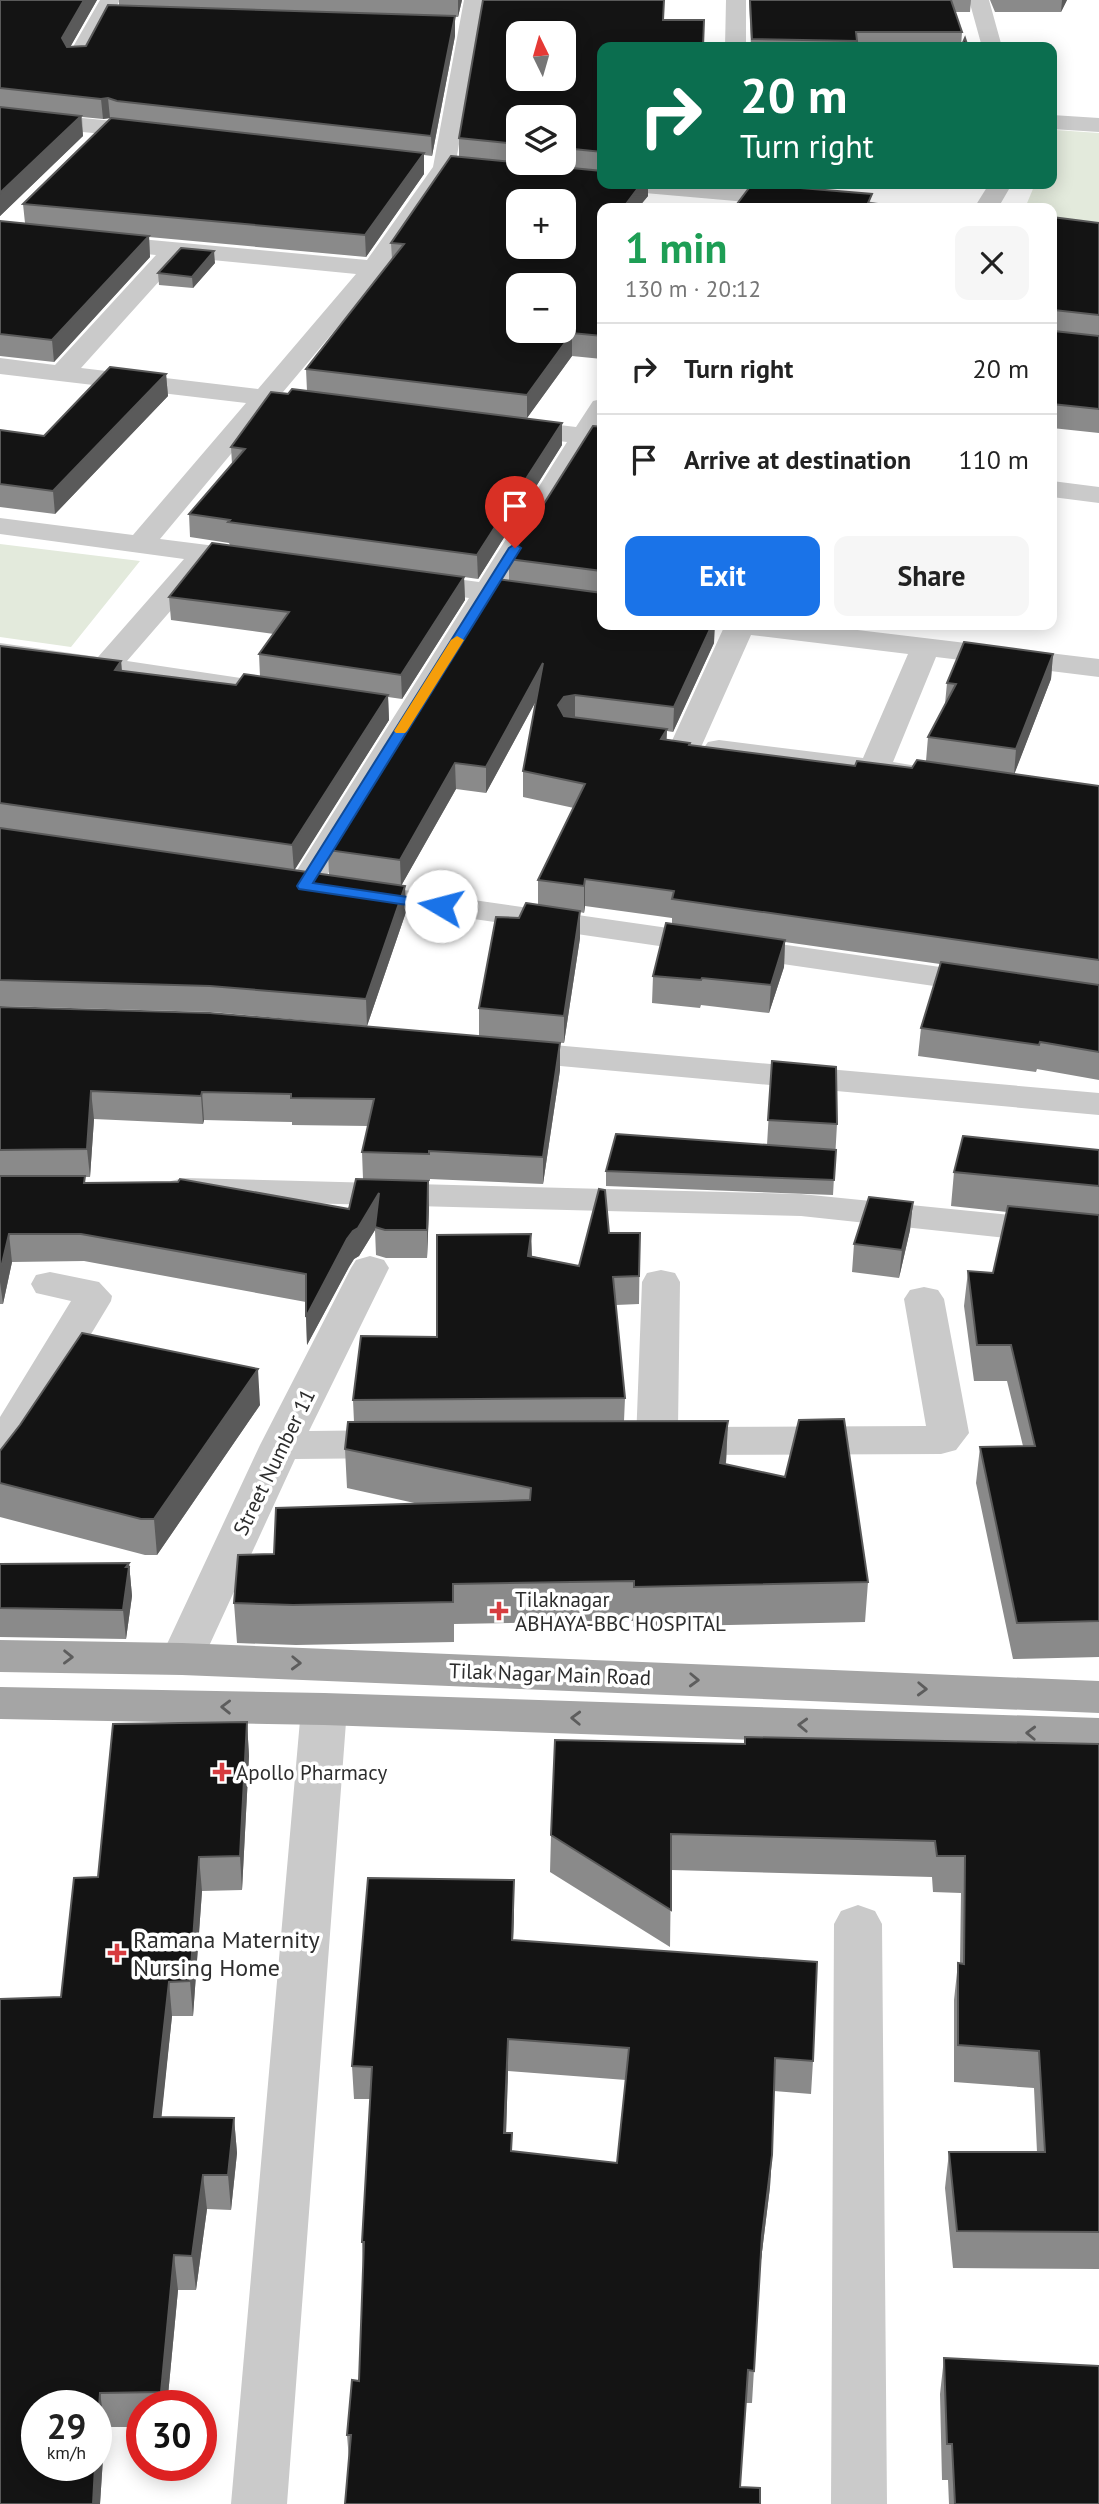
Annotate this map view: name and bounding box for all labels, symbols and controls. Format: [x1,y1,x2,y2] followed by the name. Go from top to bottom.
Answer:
[506,21,576,91] north arrow
[506,21,576,343] map controls
[740,63,847,127] text: 20 m
[625,70,716,161] icon: right
[506,105,576,175] button: layers
[740,125,874,167] text: Turn right
[506,189,576,259] button: +
[625,220,727,275] text: 1 min
[955,226,1029,300] button: close
[506,273,576,343] button: −
[625,274,761,303] text: 130 m · 20:12
[625,350,663,388] icon: right
[684,352,793,385] text: Turn right
[973,352,1029,385] text: 20 m
[625,441,663,479] icon: arrive
[684,443,911,476] text: Arrive at destination
[958,443,1029,476] text: 110 m
[485,476,545,548] pin
[496,487,534,525] icon: arrive
[625,536,820,616] button: Exit
[834,536,1029,616] button: Share
[404,869,478,943] position arrow
[227,1384,321,1540] street label: Street Number 11
[515,1586,726,1637] place label: Tilaknagar ABHAYA-BBC HOSPITAL
[489,1601,509,1621] marker: Tilaknagar ABHAYA-BBC HOSPITAL
[63,1649,74,1665] one-way arrow
[290,1656,301,1671] one-way arrow
[449,1657,651,1691] street label: Tilak Nagar Main Road
[689,1672,700,1687] one-way arrow
[916,1682,927,1697] one-way arrow
[220,1700,231,1715] one-way arrow
[570,1710,581,1725] one-way arrow
[798,1718,809,1733] one-way arrow
[1025,1726,1036,1741] one-way arrow
[236,1759,387,1786] place label: Apollo Pharmacy
[214,1764,230,1780] marker: Apollo Pharmacy
[133,1924,320,1983] place label: Ramana Maternity Nursing Home
[107,1943,127,1963] marker: Ramana Maternity Nursing Home
[126,2390,217,2481] speed limit sign: 30
[47,2403,86,2449] text: 29
[47,2441,86,2464] text: km/h

